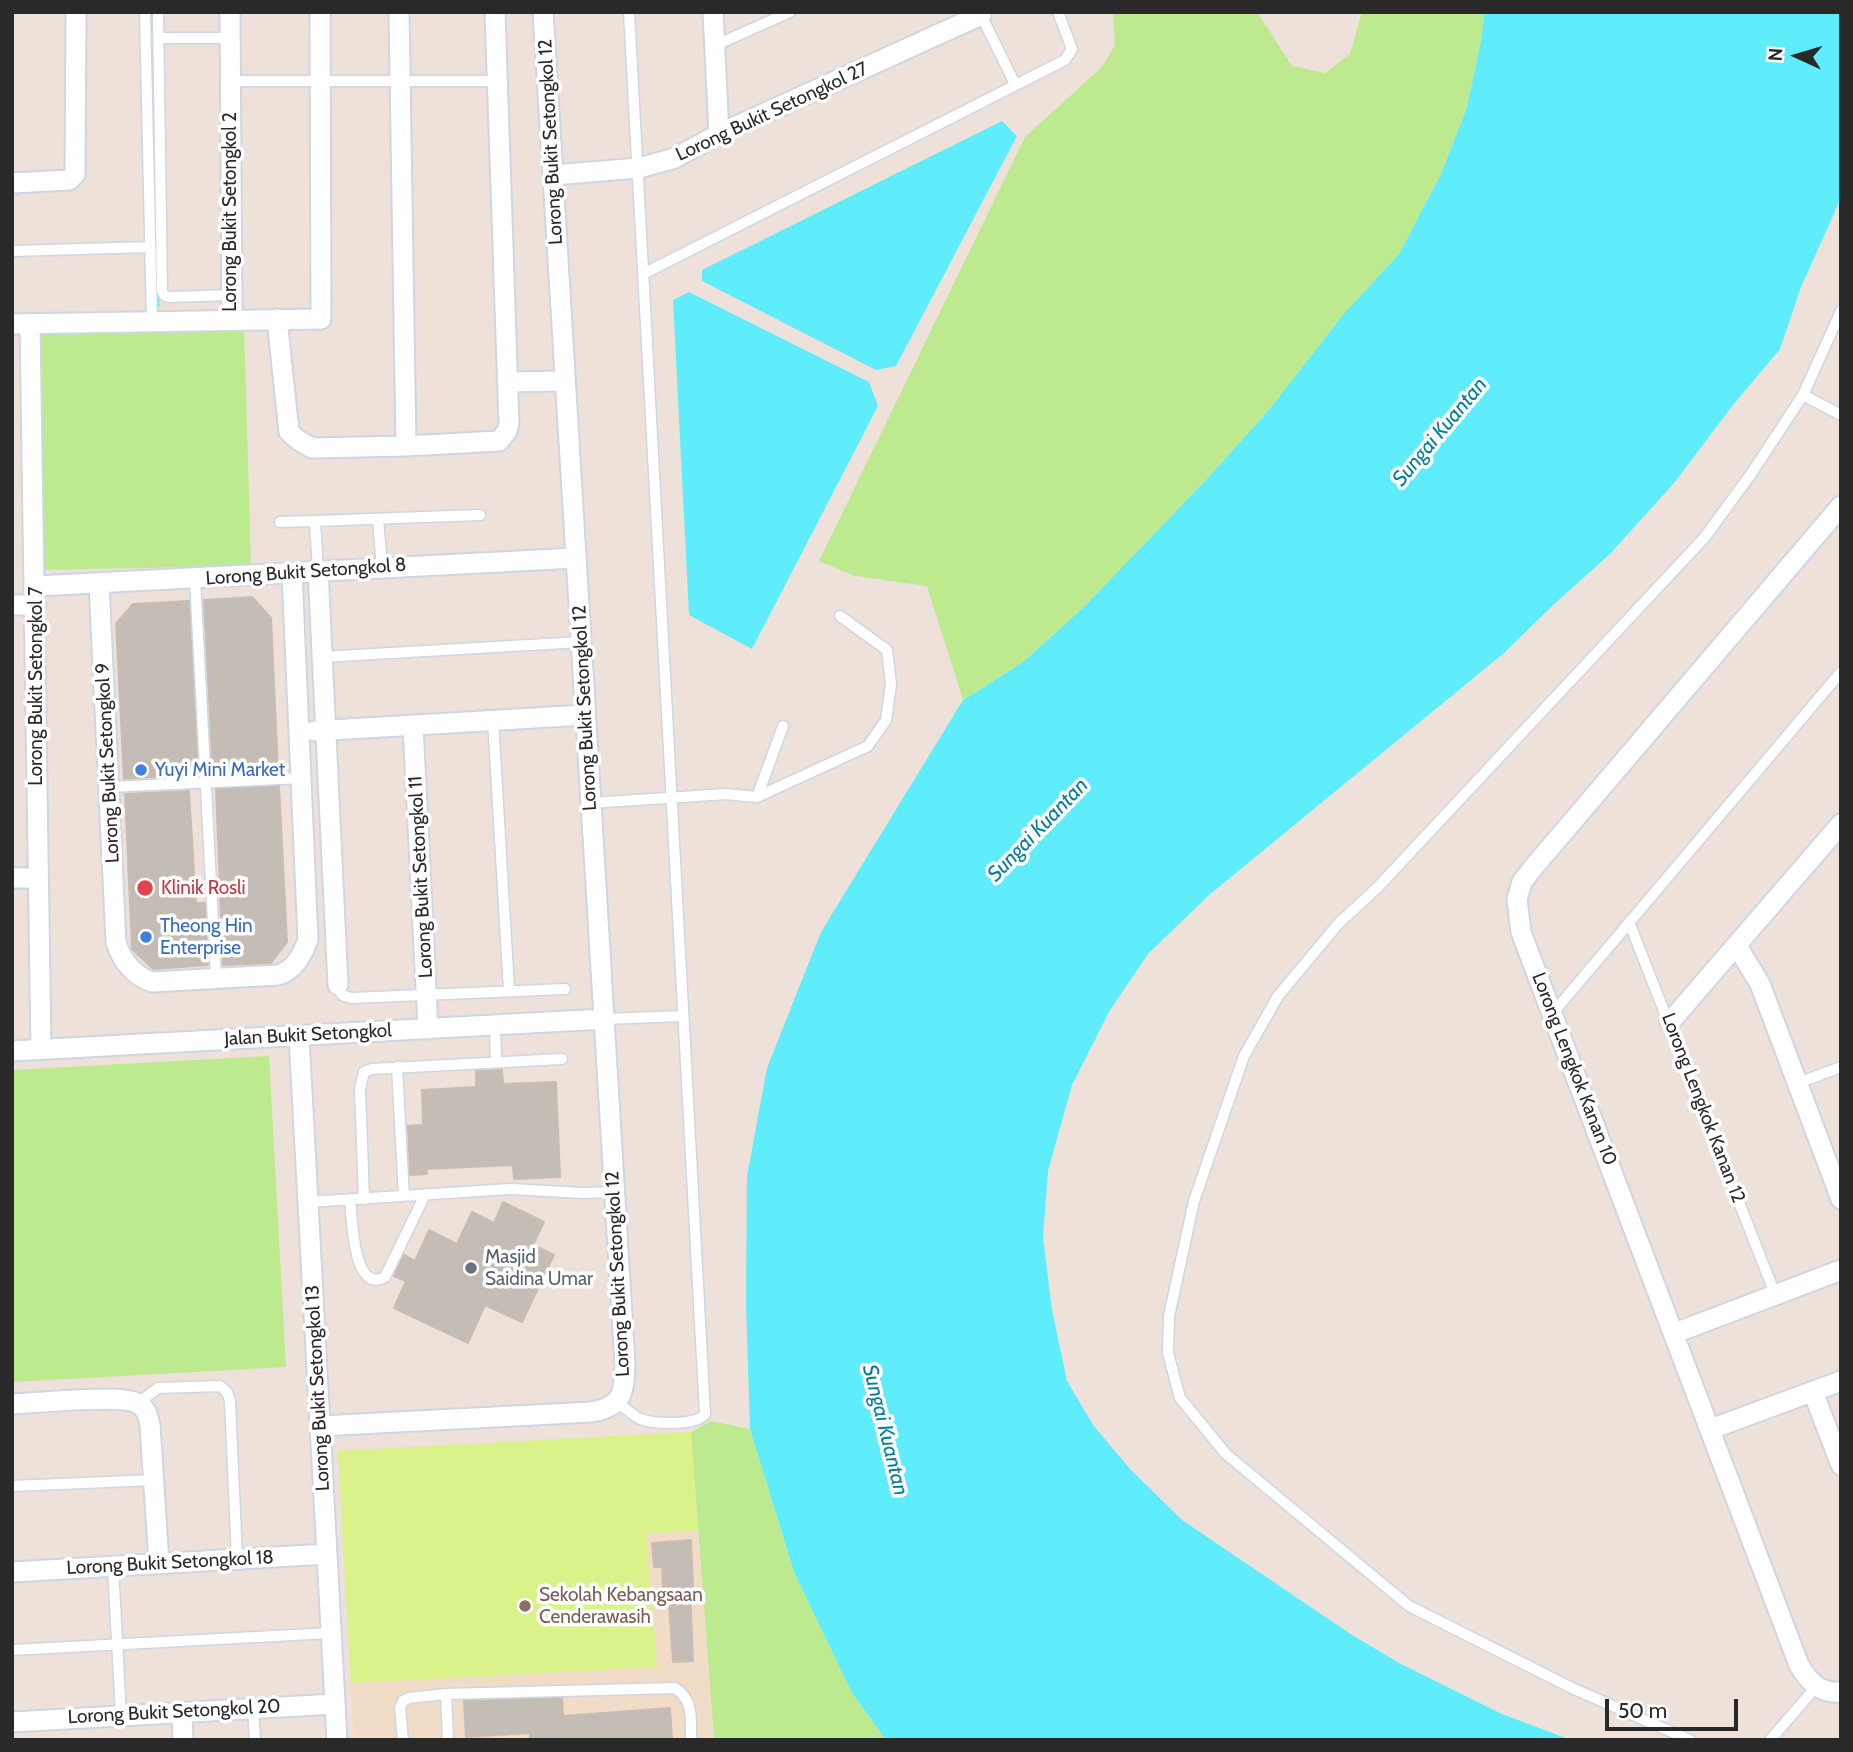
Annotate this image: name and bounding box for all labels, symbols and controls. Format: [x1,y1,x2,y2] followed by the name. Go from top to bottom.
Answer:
[1762,21,1832,91] north arrow
[534,39,568,245] street label: Lorong Bukit Setongkol 12
[1764,47,1787,62] text: N
[672,57,872,167] street label: Lorong Bukit Setongkol 27
[219,112,241,312] street label: Lorong Bukit Setongkol 2
[1387,373,1493,491] water label: Sungai Kuantan
[205,554,407,590] street label: Lorong Bukit Setongkol 8
[25,586,47,786] street label: Lorong Bukit Setongkol 7
[568,605,602,811] street label: Lorong Bukit Setongkol 12
[91,662,125,864] street label: Lorong Bukit Setongkol 9
[155,759,285,781] place label: Yuyi Mini Market
[133,762,149,778] marker: Yuyi Mini Market
[982,773,1094,887] water label: Sungai Kuantan
[404,775,438,979] street label: Lorong Bukit Setongkol 11
[161,877,246,899] place label: Klinik Rosli
[135,878,155,898] marker: Klinik Rosli
[160,915,253,959] place label: Theong Hin Enterprise
[138,929,154,945] marker: Theong Hin Enterprise
[1527,969,1621,1169] street label: Lorong Lengkok Kanan 10
[1656,1010,1750,1206] street label: Lorong Lengkok Kanan 12
[224,1019,392,1051] street label: Jalan Bukit Setongkol
[601,1171,635,1377] street label: Lorong Bukit Setongkol 12
[485,1246,593,1290] place label: Masjid Saidina Umar
[463,1260,479,1276] marker: Masjid Saidina Umar
[301,1284,335,1492] street label: Lorong Bukit Setongkol 13
[857,1362,913,1498] water label: Sungai Kuantan
[66,1546,274,1580] street label: Lorong Bukit Setongkol 18
[539,1584,703,1628] place label: Sekolah Kebangsaan Cenderawasih
[517,1598,533,1614] marker: Sekolah Kebangsaan Cenderawasih
[1608,1686,1741,1730] scale bar
[67,1695,281,1729] street label: Lorong Bukit Setongkol 20
[1618,1698,1667,1723] text: 50 m

